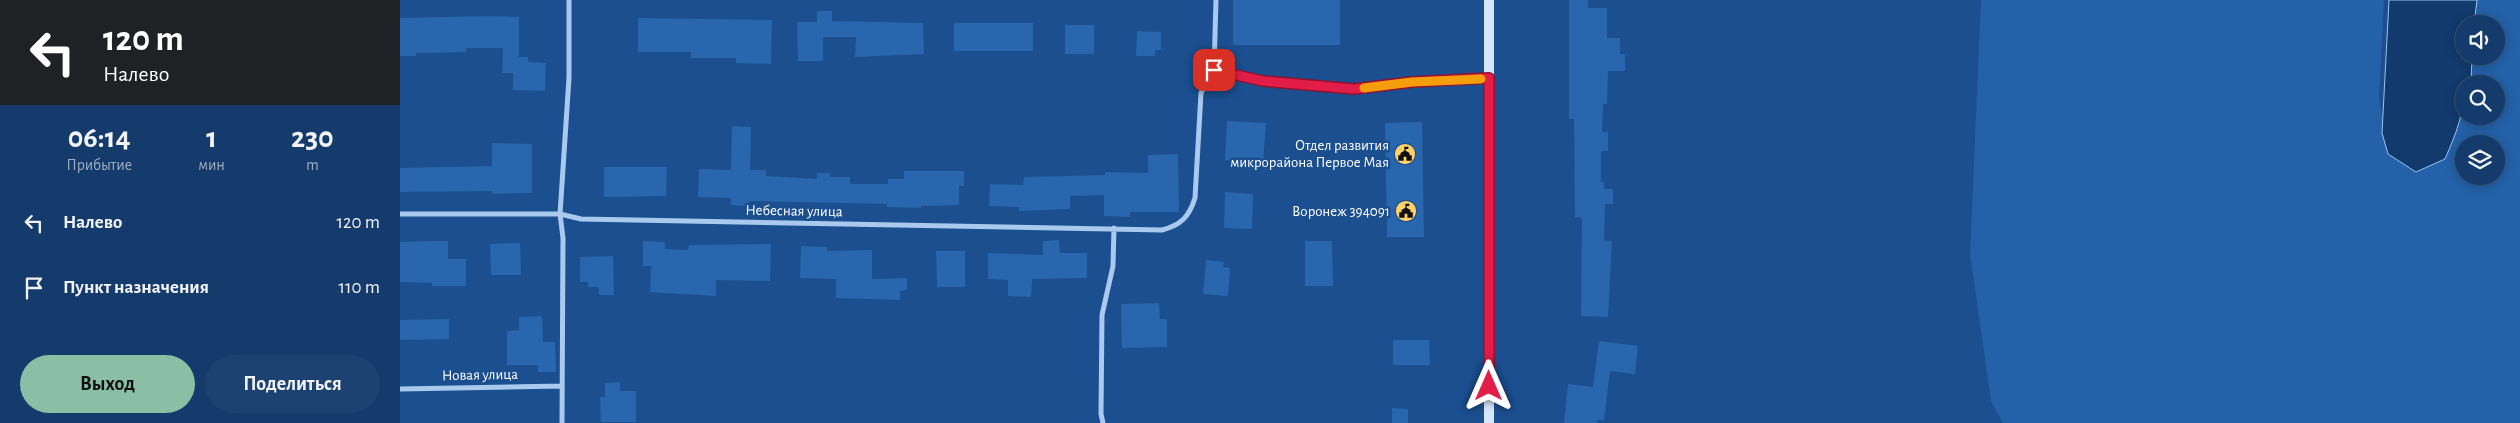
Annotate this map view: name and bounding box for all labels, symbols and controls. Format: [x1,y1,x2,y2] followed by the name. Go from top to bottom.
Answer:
[2455,15,2505,185] map controls
[2455,15,2505,65] button: sound
[20,20,85,85] icon: left
[103,22,184,57] text: 120 m
[1193,49,1235,91] pin
[1200,56,1228,84] icon: arrive
[103,63,169,85] text: Налево
[2455,75,2505,125] button: search
[68,123,131,153] text: 06:14
[206,123,217,153] text: 1
[291,123,334,153] text: 230
[2455,135,2505,185] button: layers
[1230,138,1389,170] place label: Отдел развития микрорайона Первое Мая
[1393,142,1417,166] public building icon: Отдел развития микрорайона Первое Мая
[66,157,132,173] text: Прибытие
[198,157,225,173] text: мин
[306,157,319,173] text: m
[1394,199,1418,223] public building icon: Воронеж 394091
[745,203,843,219] street label: Небесная улица
[1292,204,1390,219] place label: Воронеж 394091
[20,209,48,237] icon: left
[63,213,122,232] text: Налево
[336,213,380,232] text: 120 m
[20,274,48,302] icon: arrive
[63,278,209,297] text: Пункт назначения
[339,278,380,297] text: 110 m
[20,355,195,413] button: Выход
[205,355,380,413] button: Поделиться
[1462,359,1514,411] position arrow
[442,367,518,383] street label: Новая улица

